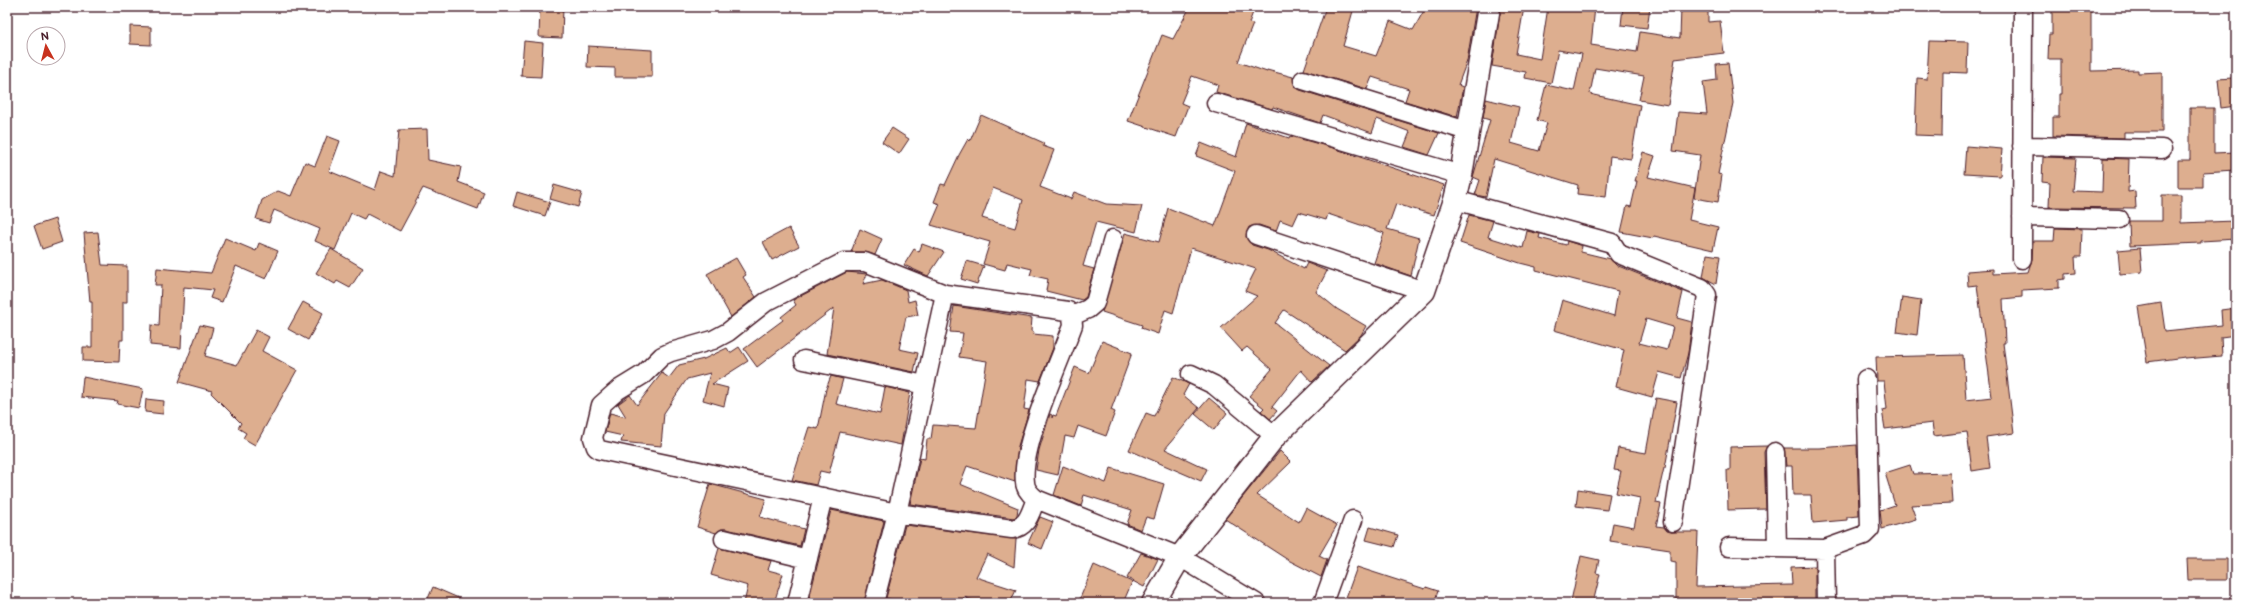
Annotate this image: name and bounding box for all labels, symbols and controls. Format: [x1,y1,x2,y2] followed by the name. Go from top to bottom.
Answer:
[26,26,66,66] north arrow
[40,30,50,44] text: N

